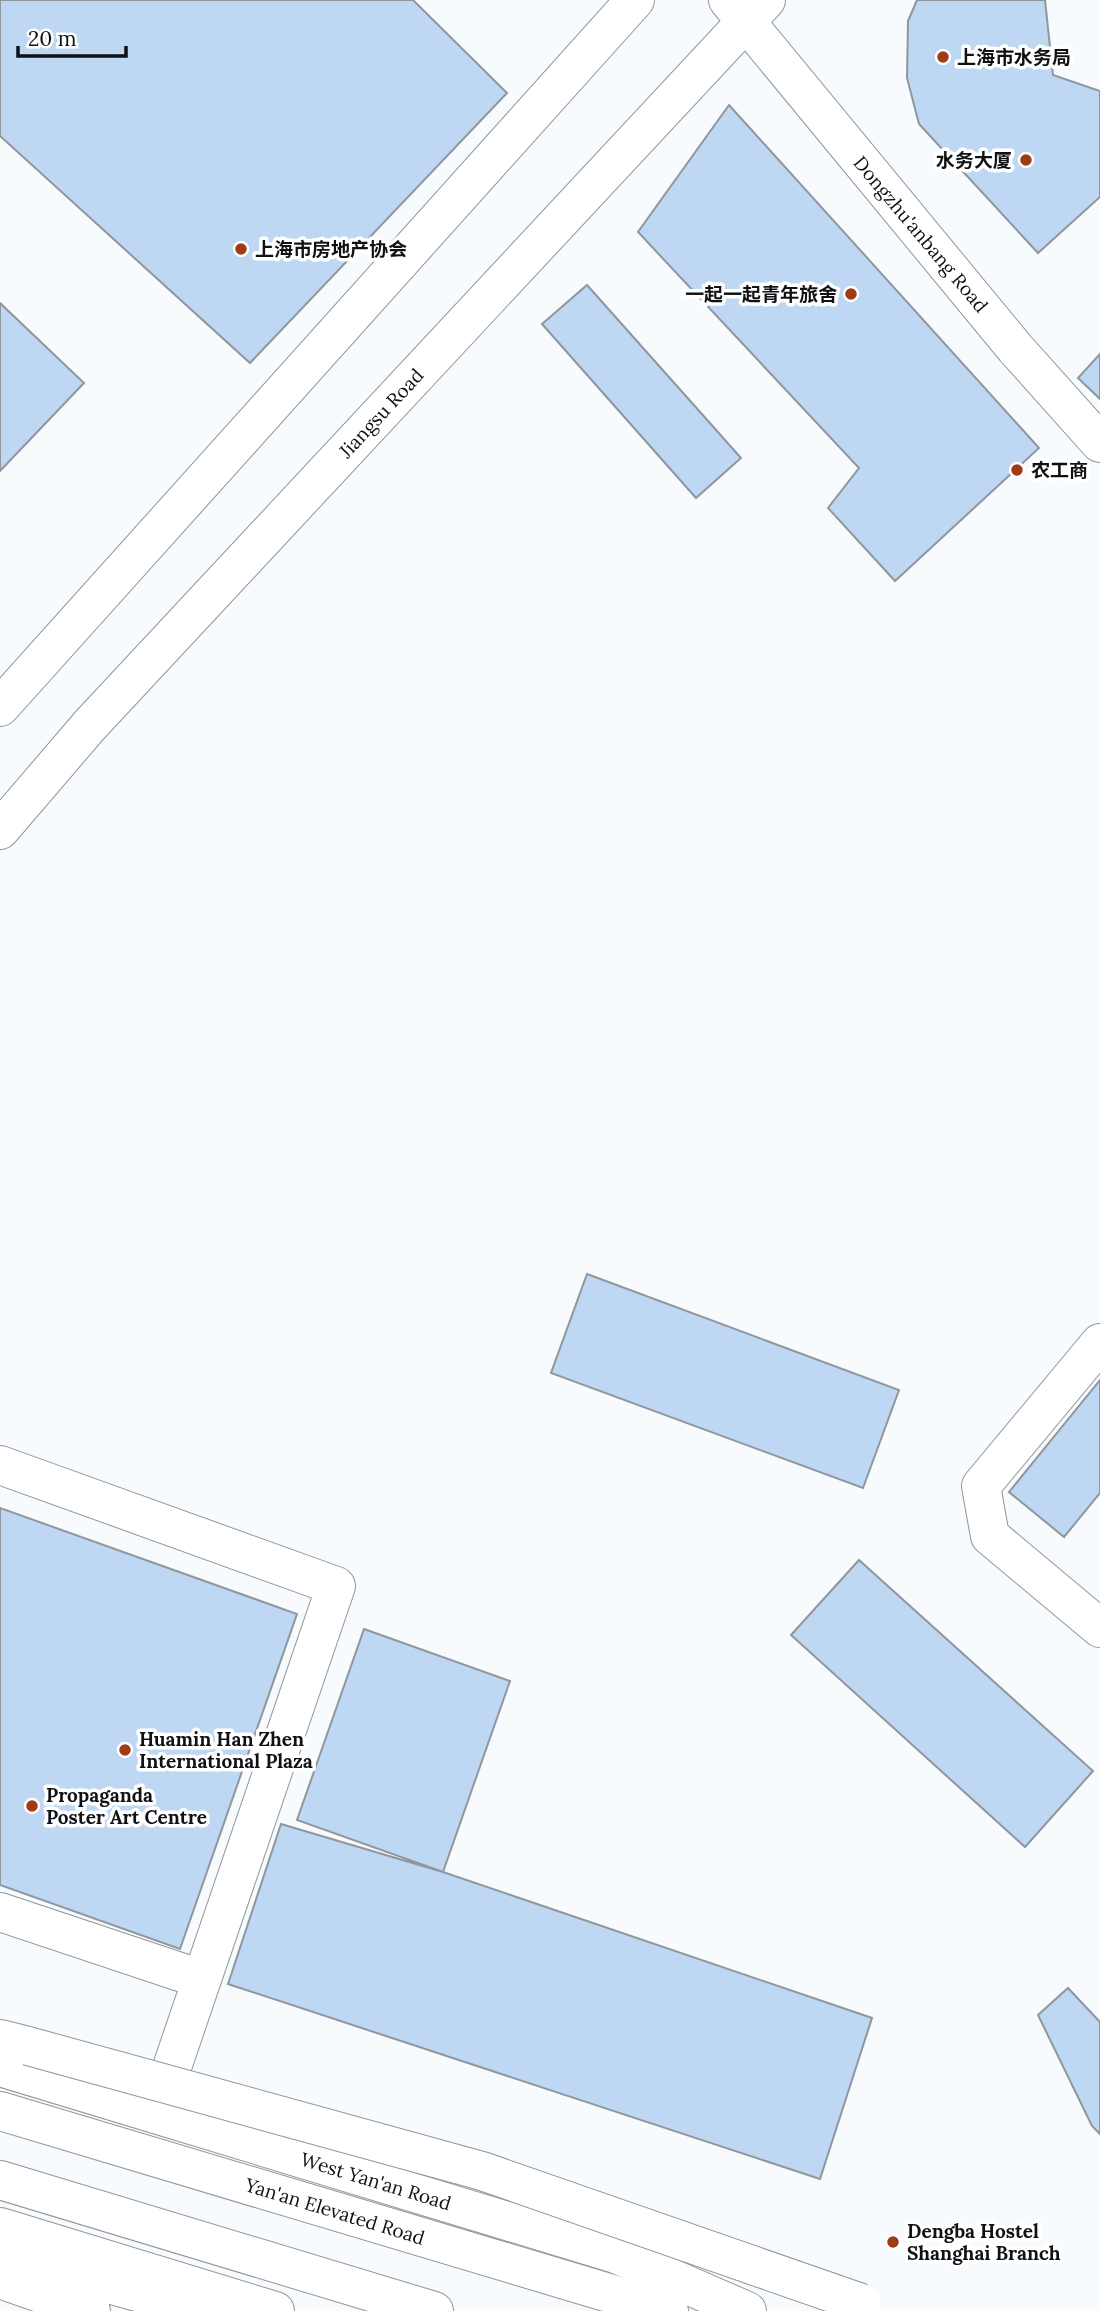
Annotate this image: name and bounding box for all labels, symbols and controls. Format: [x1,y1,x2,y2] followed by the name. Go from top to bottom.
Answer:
[18,14,126,58] scale bar
[28,25,77,52] text: 20 m
[957,45,1071,69] place label: 上海市水务局
[935,49,951,65] marker: 上海市水务局
[936,148,1012,172] place label: 水务大厦
[849,151,993,317] street label: Dongzhu'anbang Road
[1018,152,1034,168] marker: 水务大厦
[255,237,407,261] place label: 上海市房地产协会
[233,241,249,257] marker: 上海市房地产协会
[685,282,837,306] place label: 一起一起青年旅舍
[843,286,859,302] marker: 一起一起青年旅舍
[333,363,428,463] street label: Jiangsu Road
[1031,458,1088,482] place label: 农工商
[1009,462,1025,478] marker: 农工商
[139,1727,313,1773] place label: Huamin Han Zhen International Plaza
[117,1742,133,1758] marker: Huamin Han Zhen International Plaza
[46,1783,207,1829] place label: Propaganda Poster Art Centre
[24,1798,40,1814] marker: Propaganda Poster Art Centre
[298,2147,454,2215] street label: West Yan'an Road
[241,2172,428,2250] street label: Yan'an Elevated Road
[907,2219,1061,2265] place label: Dengba Hostel Shanghai Branch
[885,2234,901,2250] marker: Dengba Hostel Shanghai Branch

